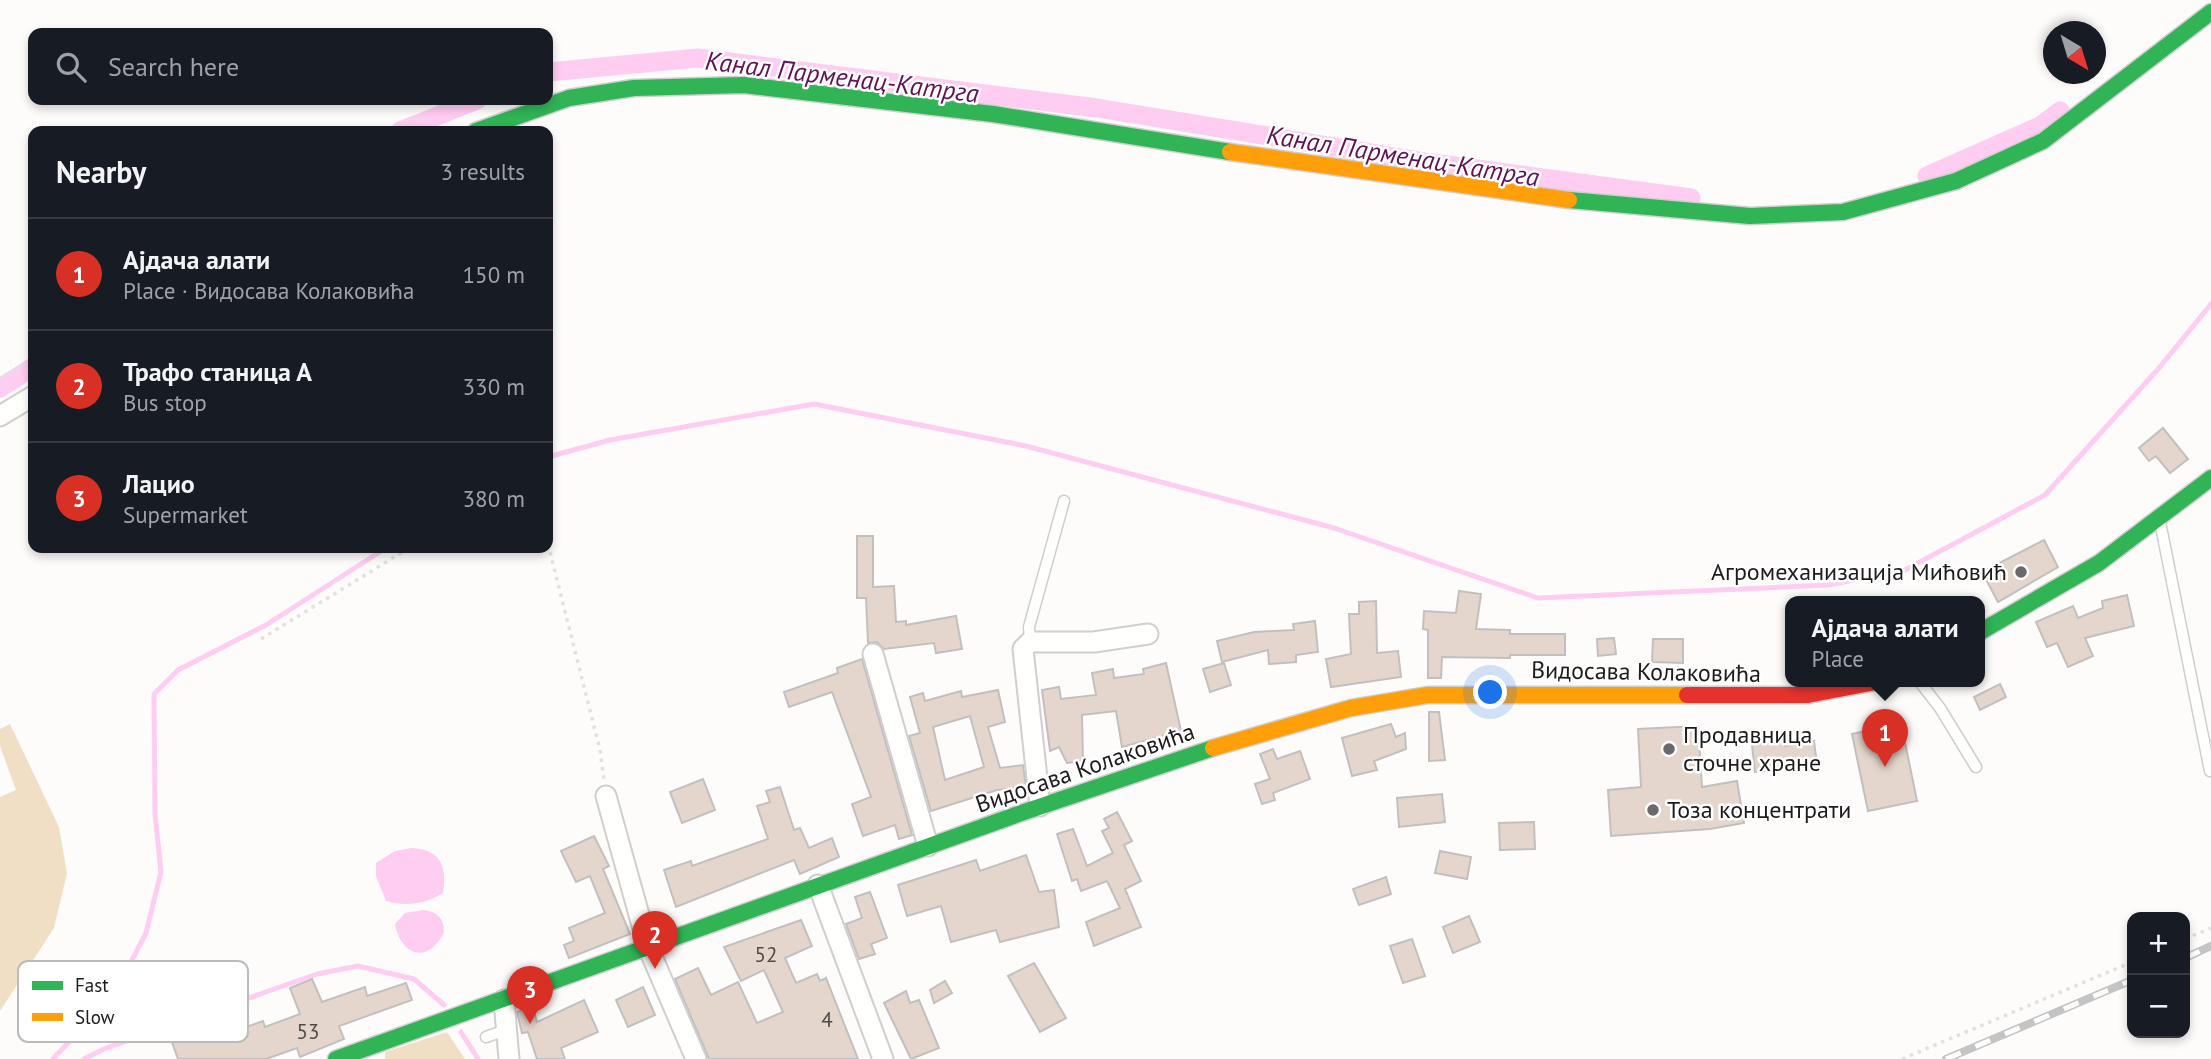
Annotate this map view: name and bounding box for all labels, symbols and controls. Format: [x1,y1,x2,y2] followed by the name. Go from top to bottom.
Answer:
[2043,21,2106,84] north arrow
[28,28,553,105] search box
[703,43,981,110] water label: Канал Парменац-Катрга
[52,48,90,86] icon: search
[108,50,239,83] text: Search here
[1264,118,1542,193] water label: Канал Парменац-Катрга
[56,152,146,191] text: Nearby
[441,157,525,186] text: 3 results
[123,243,270,276] text: Ајдача алати
[72,260,86,289] text: 1
[463,260,525,289] text: 150 m
[123,276,414,305] text: Place · Видосава Колаковића
[123,355,312,388] text: Трафо станица А
[72,372,86,401] text: 2
[463,372,525,401] text: 330 m
[123,388,207,417] text: Bus stop
[123,467,195,500] text: Лацио
[72,484,86,513] text: 3
[463,484,525,513] text: 380 m
[123,500,248,529] text: Supermarket
[1711,556,2007,587] place label: Агромеханизација Мићовић
[2013,564,2029,580] marker: Агромеханизација Мићовић
[1785,596,1985,687] popup
[1811,611,1959,644] text: Ајдача алати
[1811,644,1864,673] text: Place
[1531,654,1761,689] street label: Видосава Колаковића
[1473,675,1507,709] your location
[1862,709,1908,767] pin: 1
[971,715,1199,820] street label: Видосава Колаковића
[1683,719,1821,778] place label: Продавница сточне хране
[1661,741,1677,757] marker: Продавница сточне хране
[1667,794,1851,825] place label: Тоза концентрати
[1645,802,1661,818] marker: Тоза концентрати
[632,911,678,969] pin: 2
[2127,912,2190,1038] map controls
[2127,912,2190,975] button: +
[755,941,777,968] house number: 52
[18,961,248,1042] legend
[507,966,553,1024] pin: 3
[75,973,109,997] text: Fast
[2127,975,2190,1038] button: −
[75,1005,115,1029] text: Slow
[821,1006,833,1033] house number: 4
[297,1018,319,1045] house number: 53

